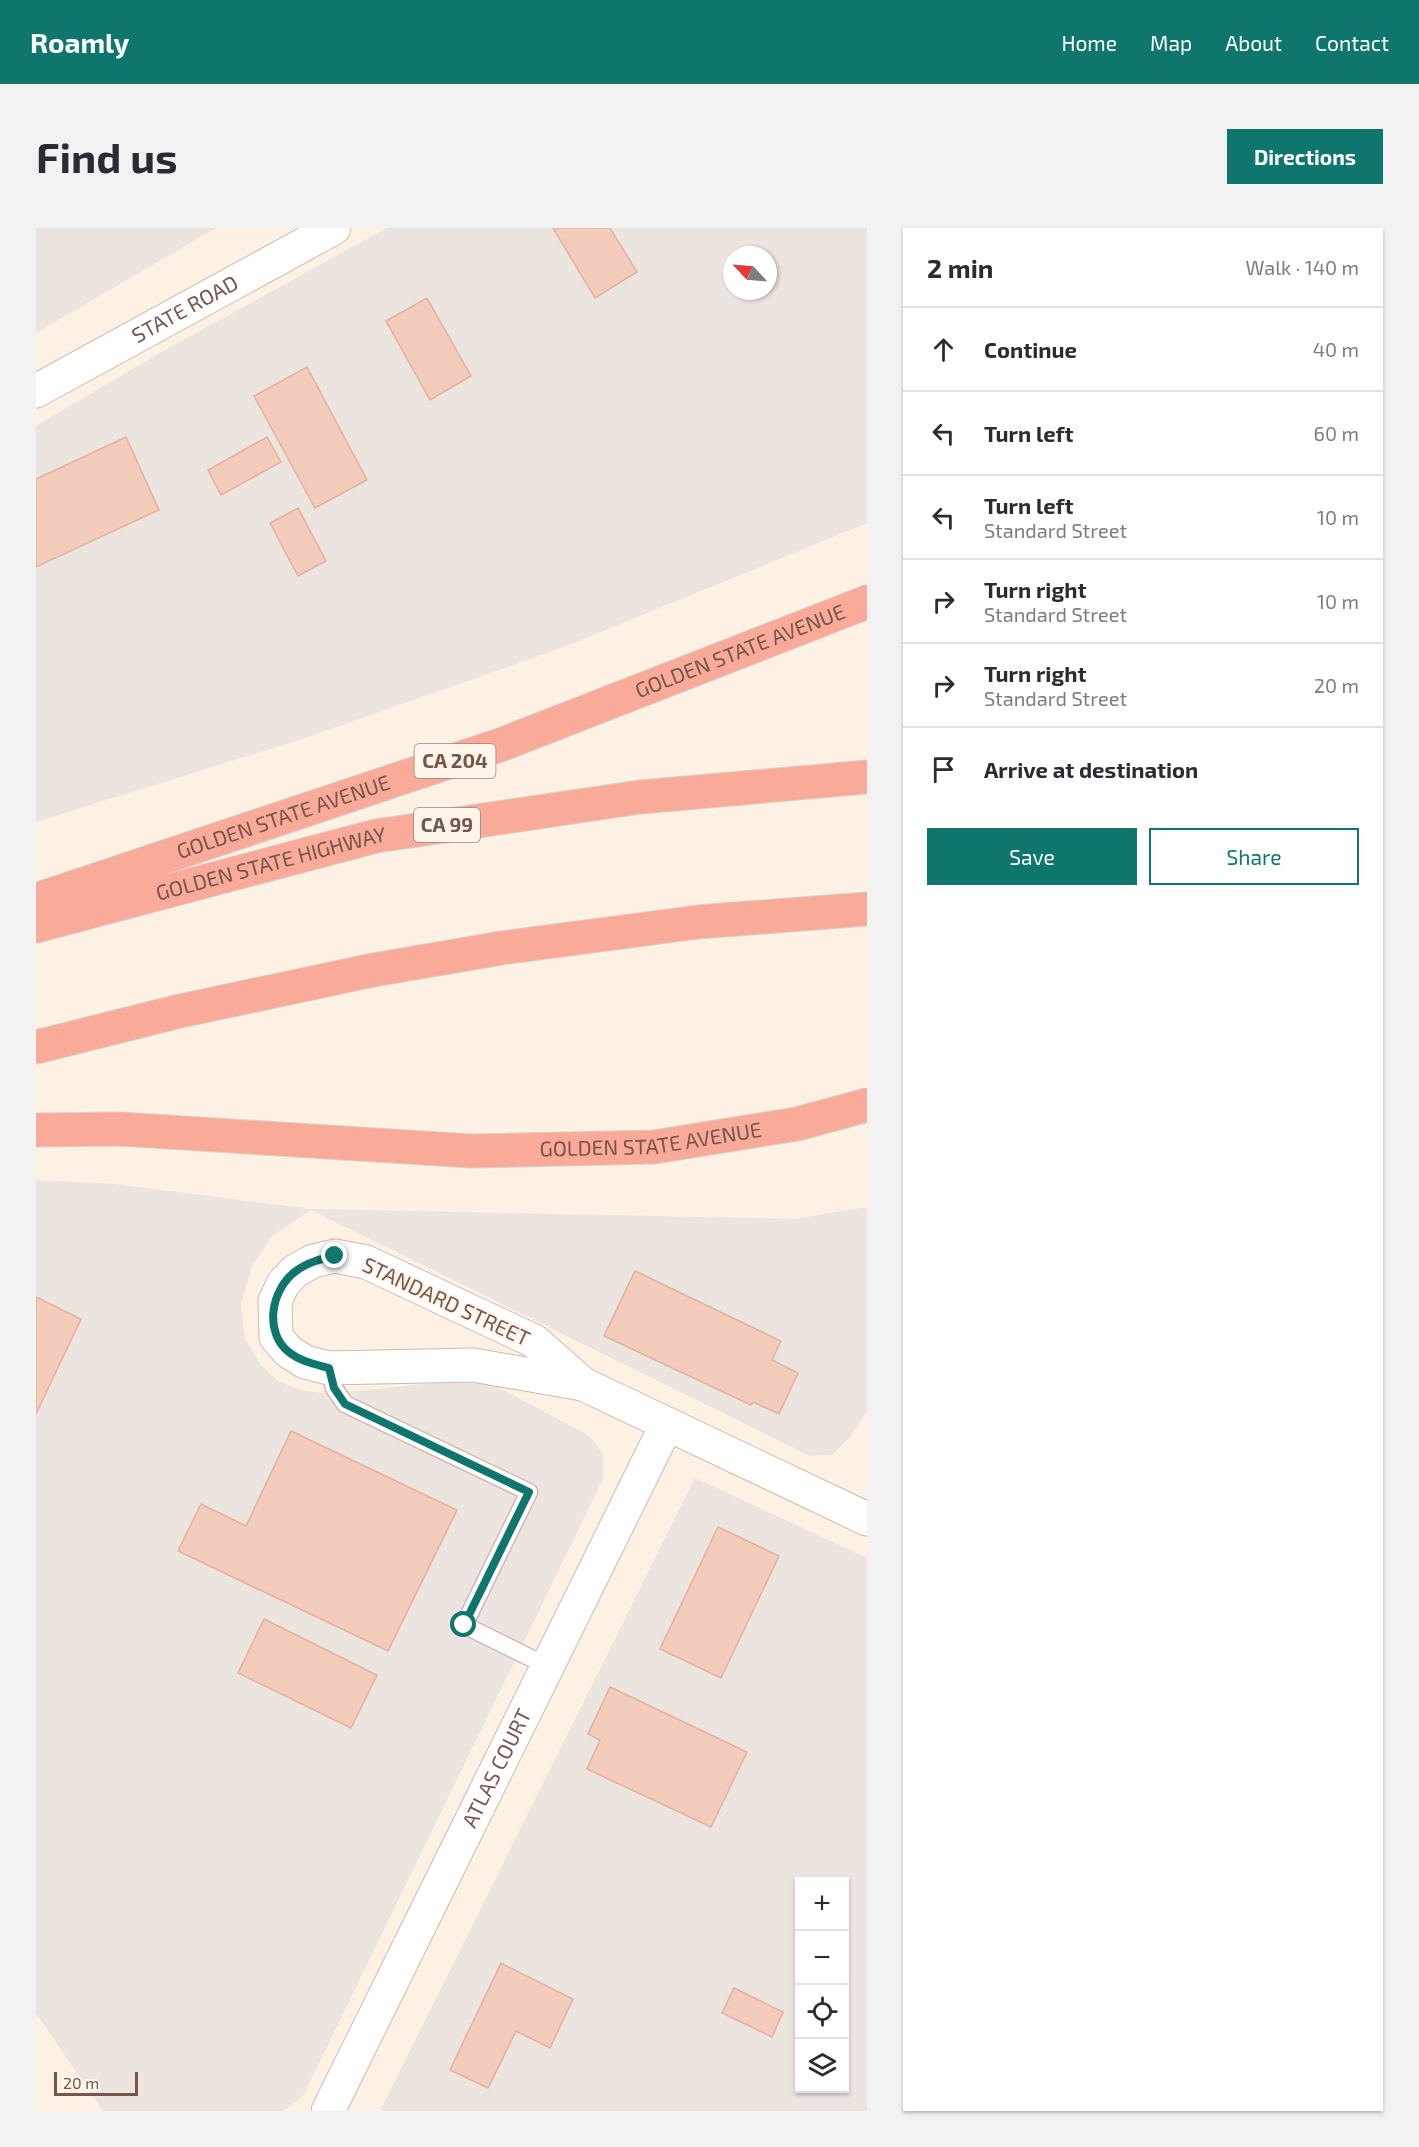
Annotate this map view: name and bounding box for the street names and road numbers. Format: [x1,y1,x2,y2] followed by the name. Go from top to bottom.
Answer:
[127,269,242,347] street label: STATE ROAD
[631,598,848,702] street label: GOLDEN STATE AVENUE
[414,744,496,778] road number: CA 204
[173,769,393,863] street label: GOLDEN STATE AVENUE
[414,808,480,842] road number: CA 99
[153,821,387,905] street label: GOLDEN STATE HIGHWAY
[539,1116,763,1160] street label: GOLDEN STATE AVENUE
[359,1251,534,1350] street label: STANDARD STREET
[456,1704,535,1831] street label: ATLAS COURT

